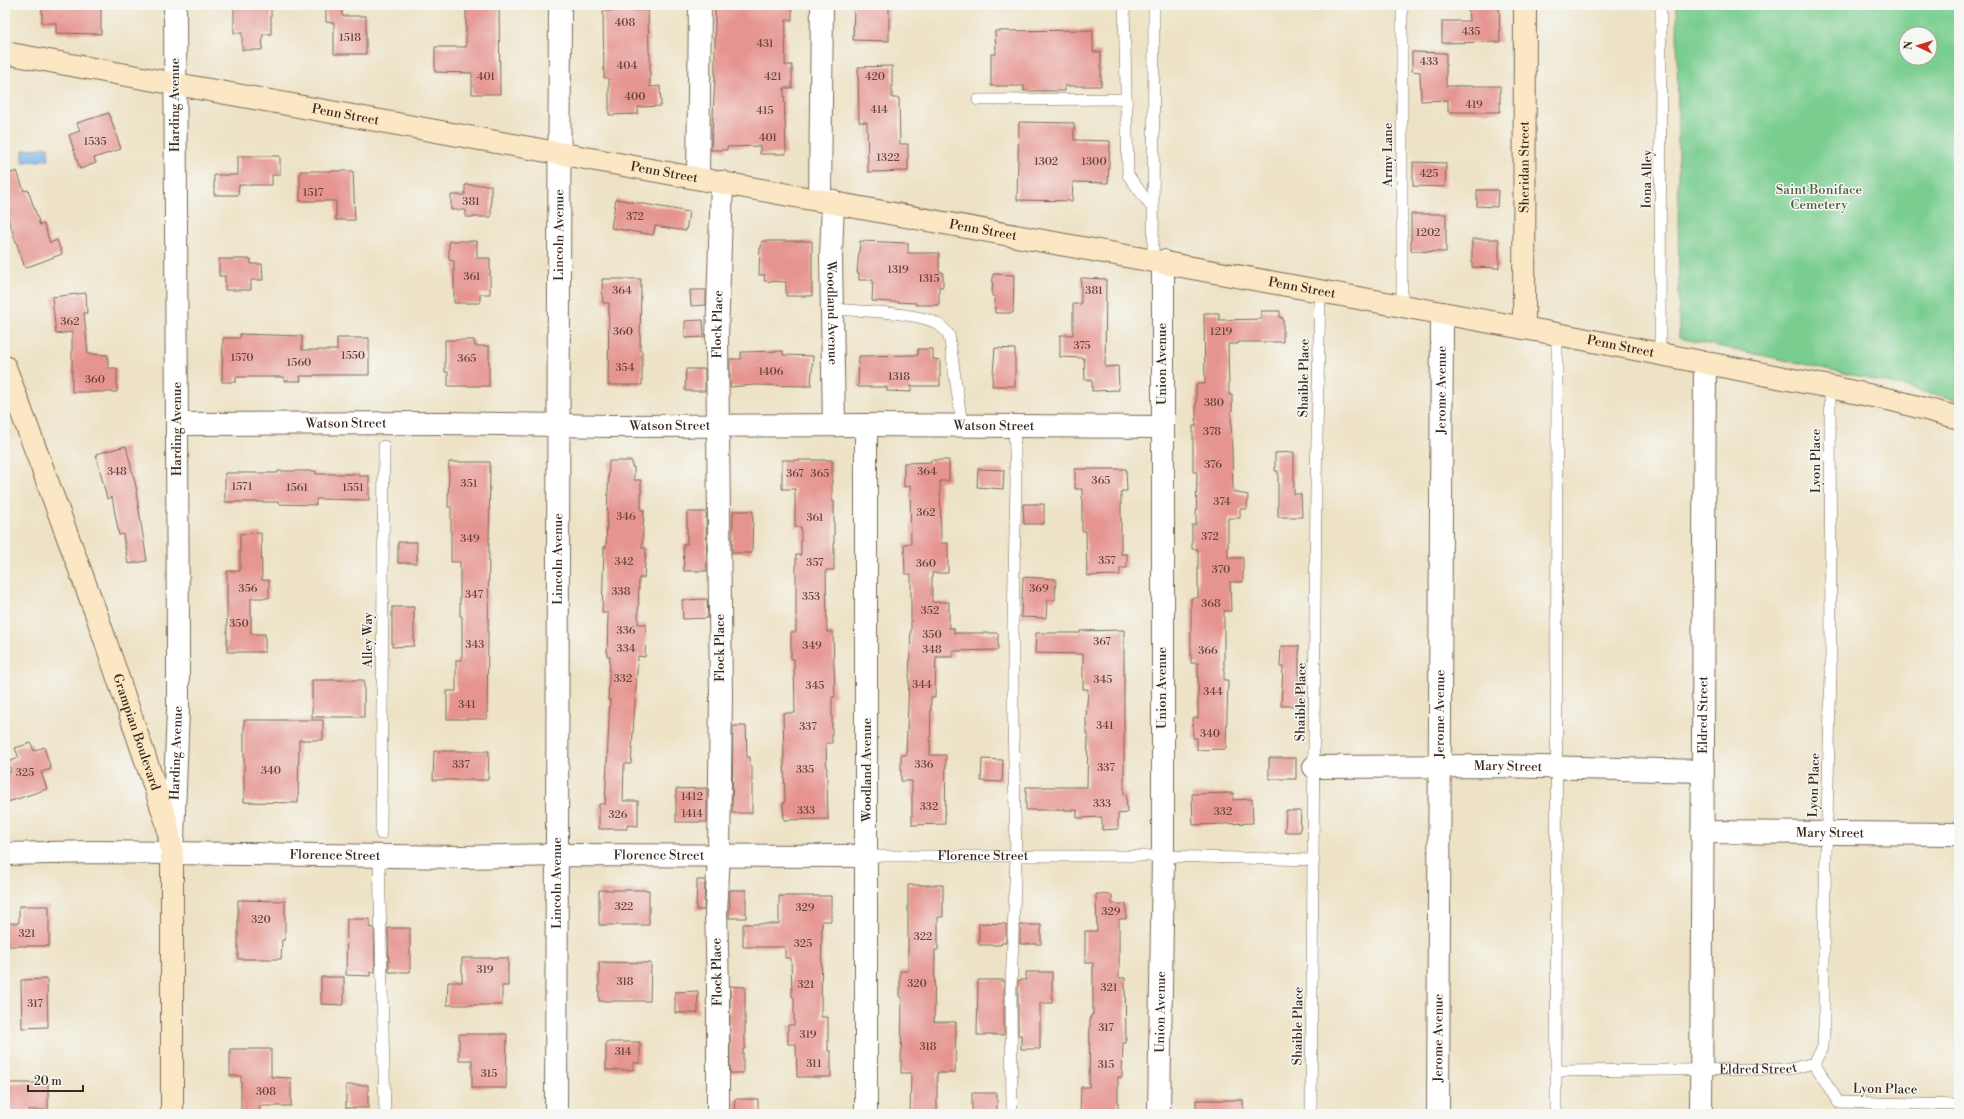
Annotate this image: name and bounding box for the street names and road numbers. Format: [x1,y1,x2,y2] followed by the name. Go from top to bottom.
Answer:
[167,57,183,152] street label: Harding Avenue
[310,101,381,129] street label: Penn Street
[1516,121,1533,213] street label: Sheridan Street
[1380,122,1396,188] street label: Army Lane
[1638,149,1656,208] street label: Iona Alley
[629,158,700,186] street label: Penn Street
[551,189,567,281] street label: Lincoln Avenue
[948,216,1018,244] street label: Penn Street
[823,260,841,366] street label: Woodland Avenue
[1267,274,1337,302] street label: Penn Street
[709,289,727,358] street label: Flock Place
[1154,323,1170,405] street label: Union Avenue
[1586,332,1656,361] street label: Penn Street
[1295,338,1313,418] street label: Shaible Place
[1433,345,1450,435] street label: Jerome Avenue
[169,381,185,476] street label: Harding Avenue
[304,415,387,432] street label: Watson Street
[628,418,711,434] street label: Watson Street
[952,418,1035,434] street label: Watson Street
[1808,428,1824,493] street label: Lyon Place
[550,513,566,605] street label: Lincoln Avenue
[360,611,376,669] street label: Alley Way
[712,613,728,682] street label: Flock Place
[1154,647,1170,729] street label: Union Avenue
[1292,662,1310,742] street label: Shaible Place
[1432,669,1448,759] street label: Jerome Avenue
[109,672,164,793] street label: Grampian Boulevard
[1695,676,1711,754] street label: Eldred Street
[166,706,186,800] street label: Harding Avenue
[859,718,875,823] street label: Woodland Avenue
[1805,752,1823,818] street label: Lyon Place
[1474,758,1543,775] street label: Mary Street
[1796,825,1865,841] street label: Mary Street
[549,837,565,929] street label: Lincoln Avenue
[289,847,381,864] street label: Florence Street
[614,847,705,863] street label: Florence Street
[938,848,1029,864] street label: Florence Street
[708,937,726,1006] street label: Flock Place
[1152,970,1169,1053] street label: Union Avenue
[1289,986,1307,1066] street label: Shaible Place
[1430,993,1447,1083] street label: Jerome Avenue
[1719,1059,1799,1078] street label: Eldred Street
[1853,1080,1918,1098] street label: Lyon Place

